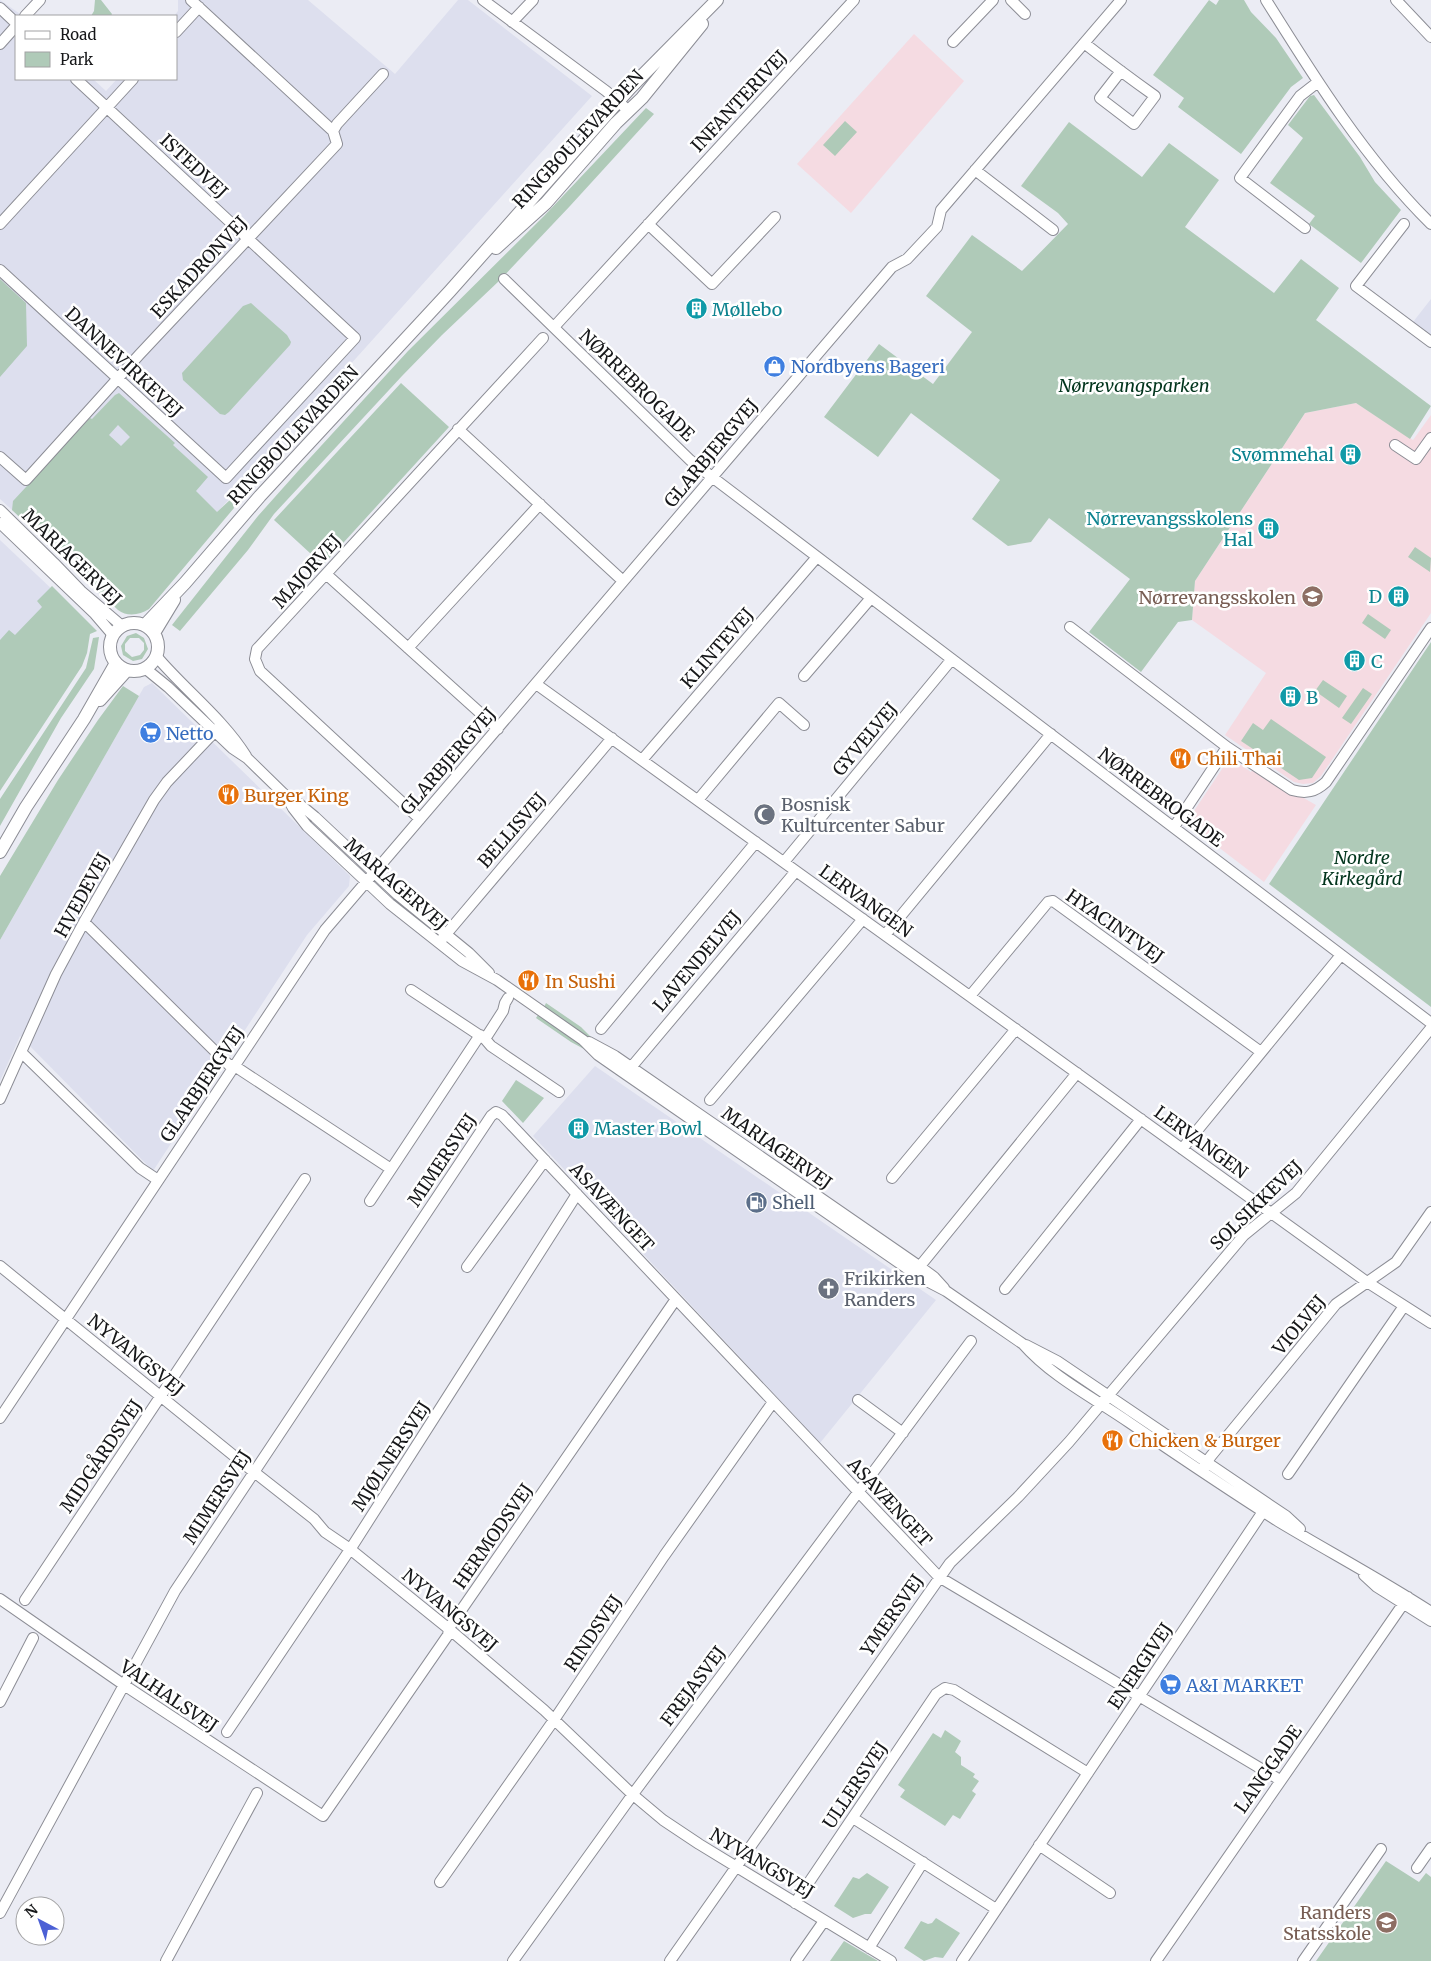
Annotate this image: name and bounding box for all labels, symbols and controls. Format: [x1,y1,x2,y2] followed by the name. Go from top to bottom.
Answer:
[15,15,178,80] legend
[60,25,96,44] text: Road
[686,45,792,157] street label: INFANTERIVEJ
[60,50,94,69] text: Park
[508,65,648,213] street label: RINGBOULEVARDEN
[155,129,233,203] street label: ISTEDVEJ
[146,211,252,323] street label: ESKADRONVEJ
[684,297,708,321] building icon: Møllebo
[712,298,782,321] place label: Møllebo
[61,302,188,422] street label: DANNEVIRKEVEJ
[575,324,700,446] street label: NØRREBROGADE
[763,354,787,378] shop icon: Nordbyens Bageri
[791,355,945,378] place label: Nordbyens Bageri
[223,361,363,509] street label: RINGBOULEVARDEN
[1058,374,1210,397] park label: Nørrevangsparken
[659,394,763,512] street label: GLARBJERGVEJ
[1338,442,1362,466] building icon: Svømmehal
[1231,443,1334,466] place label: Svømmehal
[17,504,127,610] street label: MARIAGERVEJ
[1087,507,1253,551] place label: Nørrevangsskolens Hal
[1257,516,1281,540] building icon: Nørrevangsskolens Hal
[268,529,346,613] street label: MAJORVEJ
[1386,584,1410,608] building icon: D
[1300,585,1324,609] school or university icon: Nørrevangsskolen
[1368,585,1382,608] place label: D
[1138,586,1296,609] place label: Nørrevangsskolen
[676,603,758,693] street label: KLINTEVEJ
[1343,649,1367,673] building icon: C
[1371,650,1383,673] place label: C
[1278,685,1302,709] building icon: B
[1306,686,1318,709] place label: B
[828,697,903,781] street label: GYVELVEJ
[395,702,501,819] street label: GLARBJERGVEJ
[138,721,162,745] supermarket icon: Netto
[166,722,214,745] place label: Netto
[1094,742,1229,852] street label: NØRREBROGADE
[1169,746,1193,770] restaurant icon: Chili Thai
[1197,747,1282,770] place label: Chili Thai
[216,783,240,807] restaurant icon: Burger King
[244,784,349,807] place label: Burger King
[473,787,551,872] street label: BELLISVEJ
[781,793,945,837] place label: Bosnisk Kulturcenter Sabur
[753,802,777,826] mosque icon: Bosnisk Kulturcenter Sabur
[340,833,453,935] street label: MARIAGERVEJ
[1321,846,1403,890] park label: Nordre Kirkegård
[49,848,115,941] street label: HVEDEVEJ
[815,859,917,943] street label: LERVANGEN
[1062,884,1168,968] street label: HYACINTVEJ
[648,906,746,1016] street label: LAVENDELVEJ
[517,969,541,993] restaurant icon: In Sushi
[545,970,616,993] place label: In Sushi
[155,1021,249,1146] street label: GLARBJERGVEJ
[1150,1100,1252,1184] street label: LERVANGEN
[717,1101,837,1195] street label: MARIAGERVEJ
[403,1109,482,1211] street label: MIMERSVEJ
[566,1116,590,1140] building icon: Master Bowl
[594,1117,703,1140] place label: Master Bowl
[1205,1155,1307,1255] street label: SOLSIKKEVEJ
[564,1157,659,1257] street label: ASAVÆNGET
[744,1190,768,1214] fuel station icon: Shell
[772,1191,815,1214] place label: Shell
[844,1267,926,1311] place label: Frikirken Randers
[816,1276,840,1300] church icon: Frikirken Randers
[1267,1290,1331,1360] street label: VIOLVEJ
[83,1309,189,1401] street label: NYVANGSVEJ
[55,1395,147,1517] street label: MIDGÅRDSVEJ
[347,1396,435,1515] street label: MJØLNERSVEJ
[1101,1428,1125,1452] restaurant icon: Chicken & Burger
[1129,1429,1281,1452] place label: Chicken & Burger
[178,1446,256,1548] street label: MIMERSVEJ
[842,1452,937,1552] street label: ASAVÆNGET
[448,1479,538,1593] street label: HERMODSVEJ
[398,1563,503,1657] street label: NYVANGSVEJ
[855,1570,929,1661] street label: YMERSVEJ
[559,1590,627,1676] street label: RINDSVEJ
[1103,1618,1177,1714] street label: ENERGIVEJ
[655,1641,731,1731] street label: FREJASVEJ
[115,1654,223,1737] street label: VALHALSVEJ
[1158,1673,1182,1697] supermarket icon: A&I MARKET
[1185,1674,1304,1697] place label: A&I MARKET
[1229,1720,1307,1817] street label: LANGGADE
[817,1737,893,1833] street label: ULLERSVEJ
[706,1823,819,1903] street label: NYVANGSVEJ
[15,1896,65,1946] north arrow
[21,1901,42,1922] text: N
[1283,1901,1371,1945] place label: Randers Statsskole
[1375,1910,1399,1934] school or university icon: Randers Statsskole

